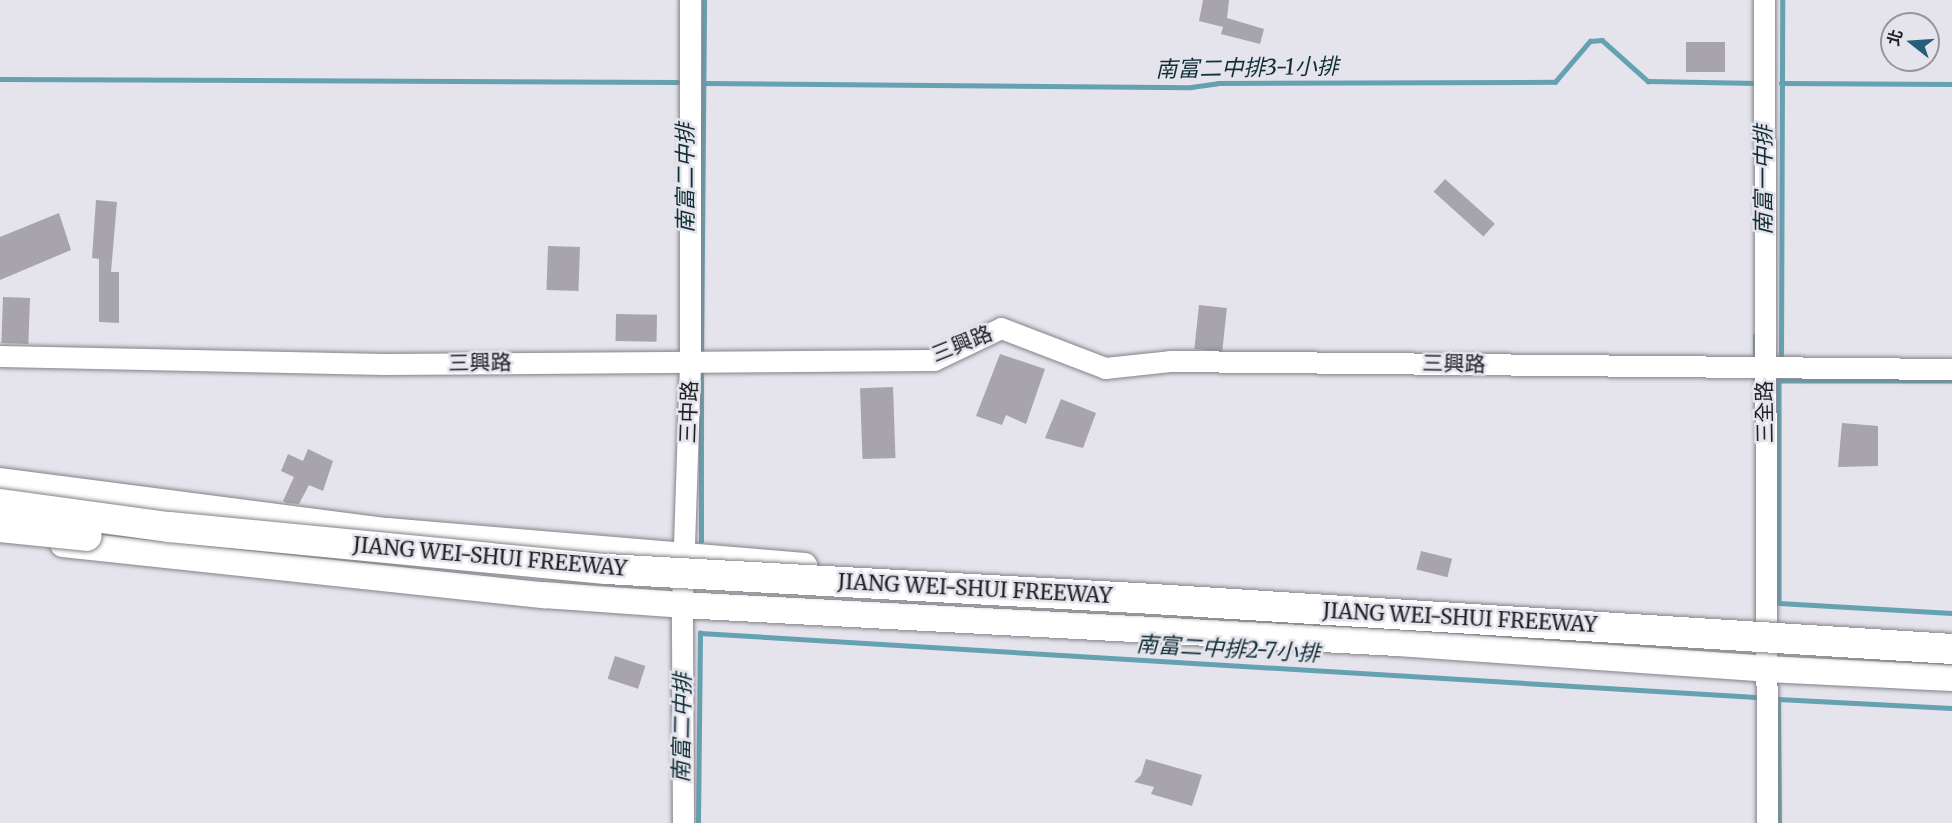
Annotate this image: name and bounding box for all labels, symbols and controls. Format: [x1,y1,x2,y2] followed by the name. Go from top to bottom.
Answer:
[1880,12,1940,72] north arrow
[1883,27,1907,48] text: 北
[1155,53,1339,83] water label: 南富二中排3-1小排
[673,123,699,233] water label: 南富二中排
[1751,125,1777,235] water label: 南富一中排
[928,321,996,367] street label: 三興路
[448,350,512,376] street label: 三興路
[1422,351,1486,377] street label: 三興路
[675,380,703,444] street label: 三中路
[1752,380,1778,444] street label: 三全路
[352,532,628,582] street label: JIANG WEI-SHUI FREEWAY
[837,569,1113,609] street label: JIANG WEI-SHUI FREEWAY
[1322,598,1598,638] street label: JIANG WEI-SHUI FREEWAY
[1134,631,1322,667] water label: 南富二中排2-7小排
[668,673,696,783] water label: 南富二中排

